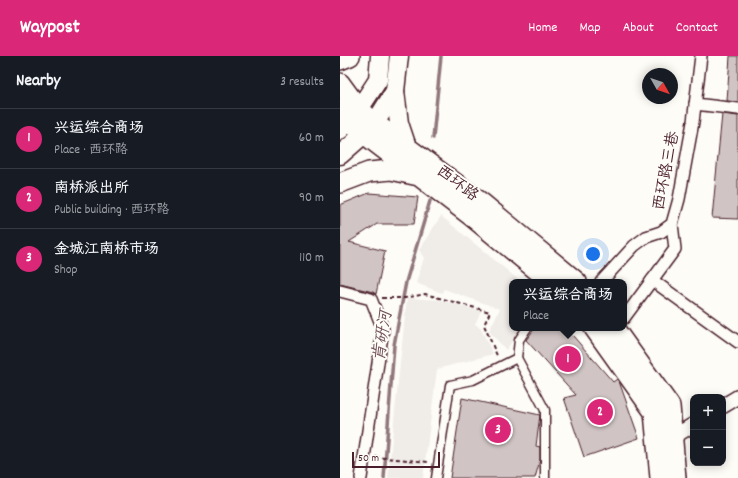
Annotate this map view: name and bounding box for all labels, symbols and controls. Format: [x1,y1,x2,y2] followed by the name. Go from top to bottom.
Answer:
[20,15,80,42] text: Waypost
[528,18,557,38] text: Home
[579,18,601,38] text: Map
[623,18,654,38] text: About
[676,18,718,38] text: Contact
[642,68,678,104] north arrow
[16,70,60,94] text: Nearby
[280,73,324,92] text: 3 results
[54,118,144,140] text: 兴运综合商场
[28,129,30,148] text: 1
[299,129,324,148] text: 60 m
[648,130,686,212] street label: 西环路三巷
[54,141,128,160] text: Place · 西环路
[431,160,483,208] street label: 西环路
[54,178,129,200] text: 南桥派出所
[26,189,32,208] text: 2
[299,189,324,208] text: 90 m
[54,201,170,220] text: Public building · 西环路
[54,239,159,261] text: 金城江南桥市场
[583,244,603,264] your location
[26,249,32,268] text: 3
[299,249,324,268] text: 110 m
[54,261,77,280] text: Shop
[509,279,627,331] popup
[523,285,613,307] text: 兴运综合商场
[368,306,400,363] water label: 肯研河
[523,307,549,326] text: Place
[555,344,581,374] pin: 1
[690,394,726,466] map controls
[690,394,726,430] button: +
[587,397,613,427] pin: 2
[485,415,511,445] pin: 3
[690,430,726,466] button: −
[352,450,440,469] scale bar
[358,451,379,467] text: 50 m

